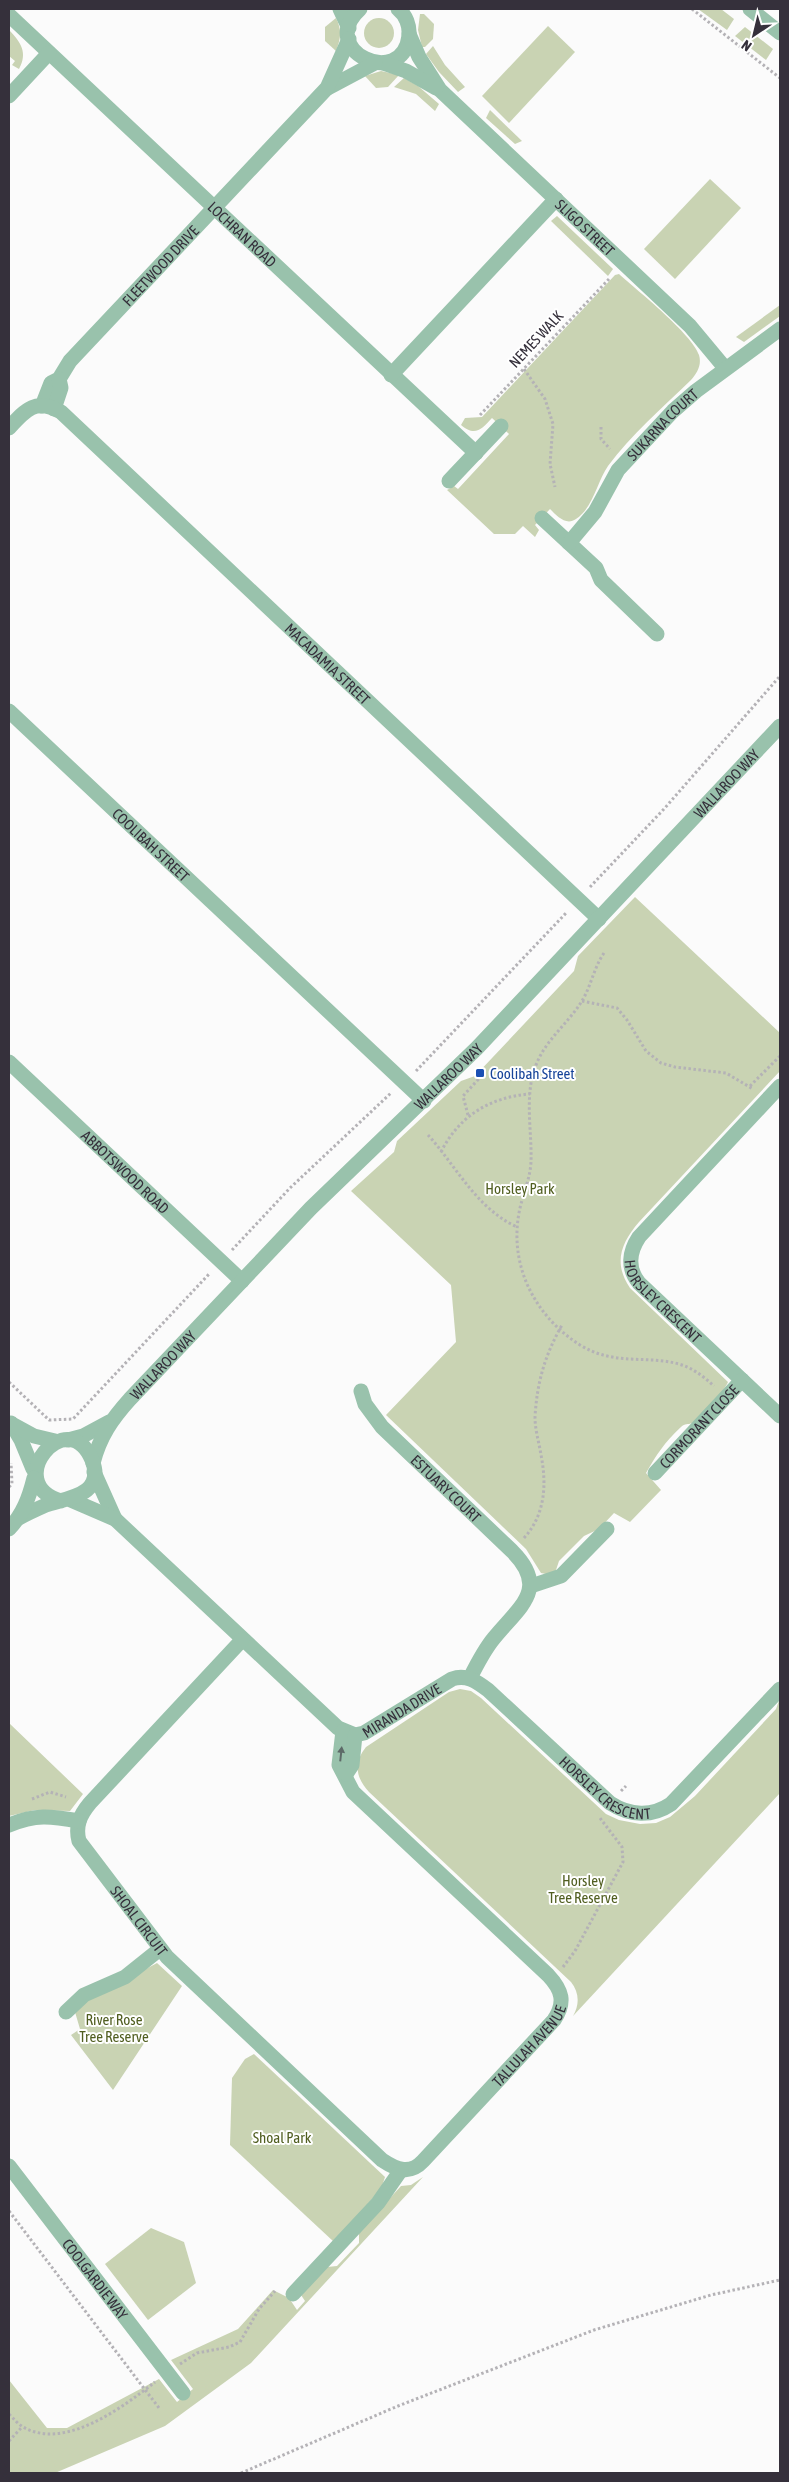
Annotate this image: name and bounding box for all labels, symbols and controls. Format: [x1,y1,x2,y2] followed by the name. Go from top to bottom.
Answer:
[729,10,779,60] north arrow
[739,37,755,55] text: N
[552,195,619,259] street label: SLIGO STREET
[205,198,280,270] street label: LOCHRAN ROAD
[118,221,202,309] street label: FLEETWOOD DRIVE
[506,307,567,371] street label: NEMES WALK
[623,385,701,464] street label: SUKARNA COURT
[282,619,374,708] street label: MACADAMIA STREET
[690,745,763,821] street label: WALLAROO WAY
[109,805,193,885] street label: COOLIBAH STREET
[410,1039,486,1113] street label: WALLAROO WAY
[490,1065,575,1082] place label: Coolibah Street
[474,1067,486,1079] marker: Coolibah Street
[78,1126,173,1217] street label: ABBOTSWOOD ROAD
[485,1180,555,1197] park label: Horsley Park
[622,1259,705,1346] street label: HORSLEY CRESCENT
[126,1327,199,1402] street label: WALLAROO WAY
[656,1381,742,1471] street label: CORMORANT CLOSE
[408,1451,485,1526] street label: ESTUARY COURT
[359,1679,444,1741] street label: MIRANDA DRIVE
[337,1745,345,1761] one-way arrow
[556,1752,652,1822] street label: HORSLEY CRESCENT
[548,1872,618,1906] park label: Horsley Tree Reserve
[107,1882,171,1959] street label: SHOAL CIRCUIT
[488,2003,569,2090] street label: TALLULAH AVENUE
[79,2011,149,2045] park label: River Rose Tree Reserve
[253,2129,312,2146] park label: Shoal Park
[59,2235,132,2323] street label: COOLGARDIE WAY

